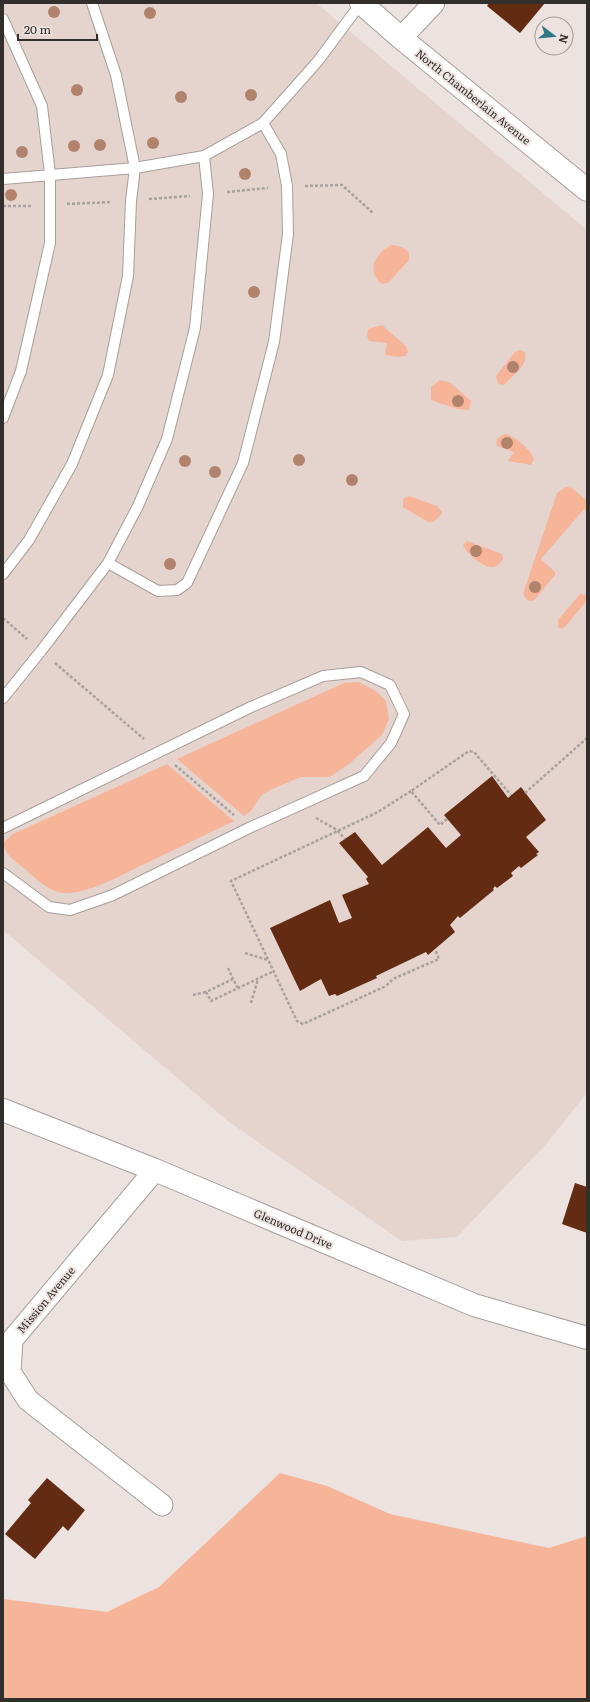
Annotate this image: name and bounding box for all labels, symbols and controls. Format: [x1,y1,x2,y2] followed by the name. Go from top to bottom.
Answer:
[18,16,97,42] scale bar
[534,16,574,56] north arrow
[24,20,51,38] text: 20 m
[556,32,574,46] text: N
[413,45,535,148] street label: North Chamberlain Avenue
[251,1204,336,1252] street label: Glenwood Drive
[13,1262,78,1336] street label: Mission Avenue

